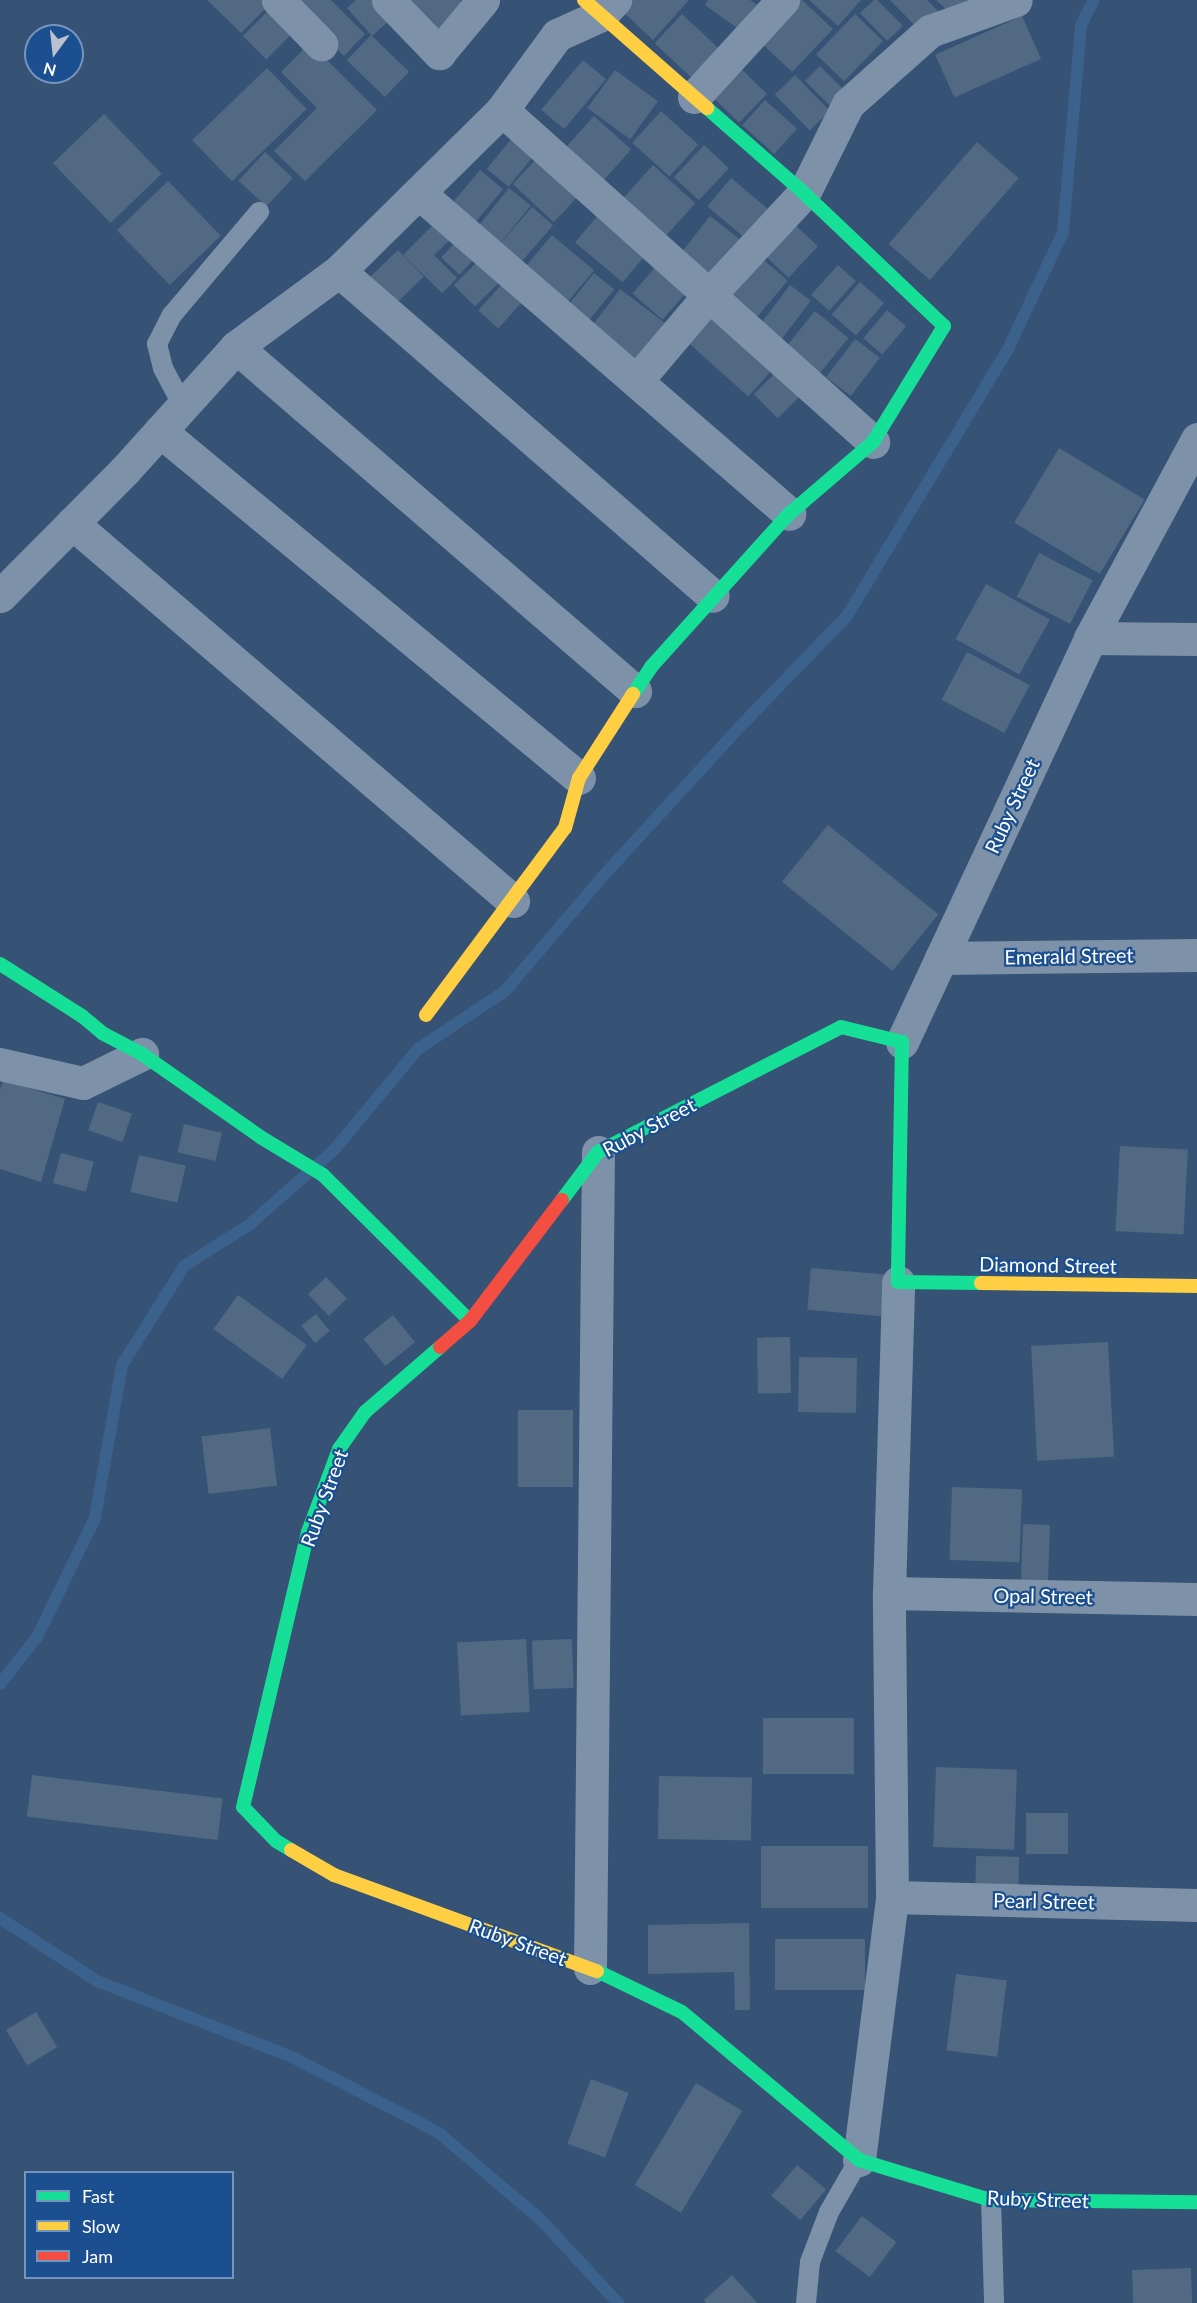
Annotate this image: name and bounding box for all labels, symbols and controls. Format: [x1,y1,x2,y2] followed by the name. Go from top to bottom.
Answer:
[24,24,84,84] north arrow
[41,59,58,81] text: N
[980,755,1044,857] street label: Ruby Street
[1004,943,1134,969] street label: Emerald Street
[598,1092,700,1162] street label: Ruby Street
[979,1252,1117,1278] street label: Diamond Street
[295,1446,353,1550] street label: Ruby Street
[993,1583,1093,1609] street label: Opal Street
[993,1888,1095,1914] street label: Pearl Street
[466,1913,570,1971] street label: Ruby Street
[24,2171,234,2279] legend
[82,2185,114,2207] text: Fast
[986,2185,1090,2213] street label: Ruby Street
[82,2215,120,2237] text: Slow
[82,2245,113,2267] text: Jam

